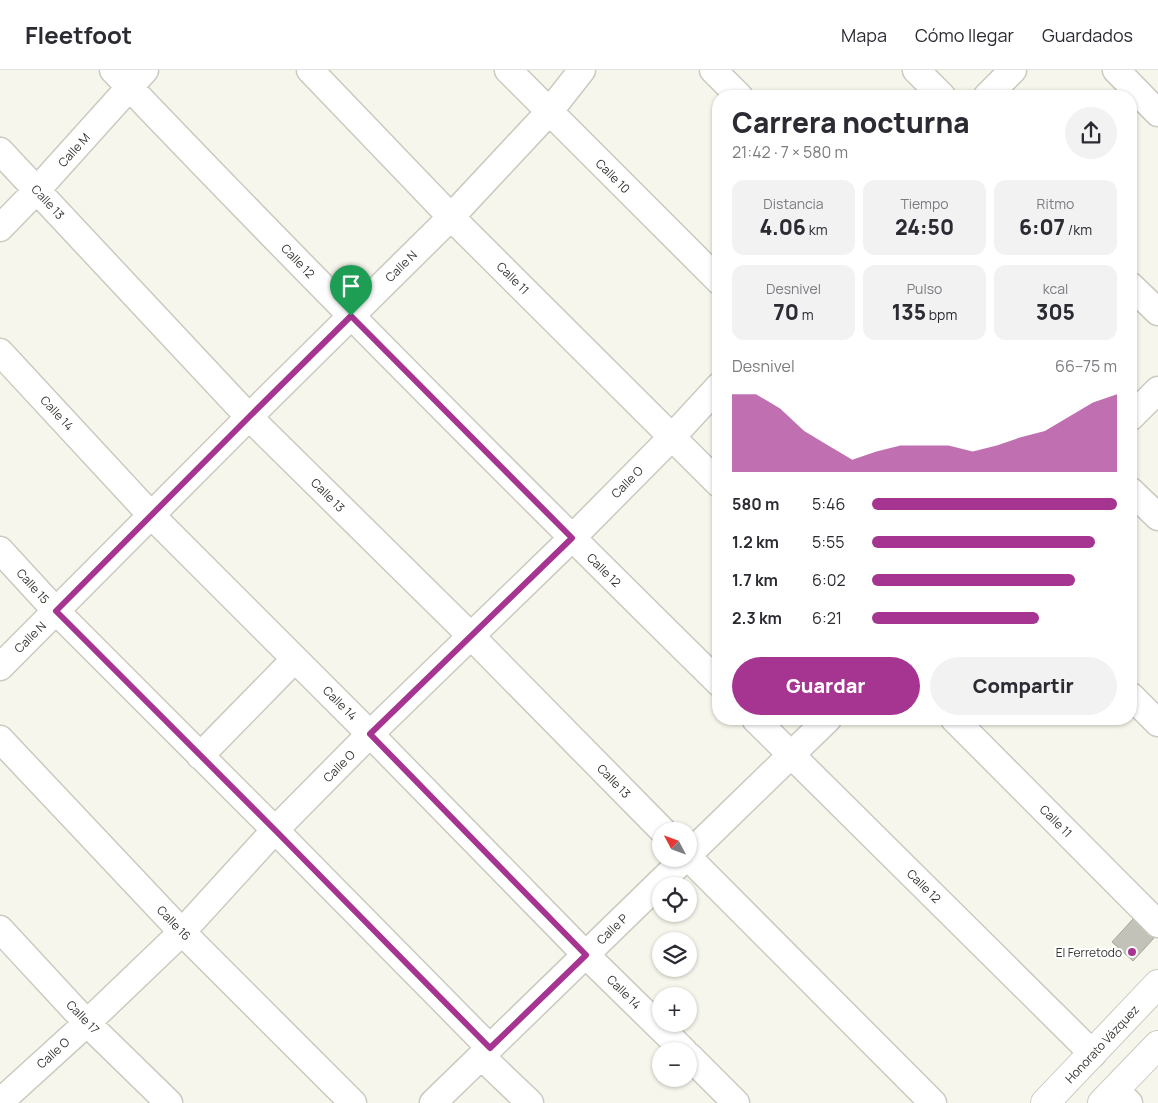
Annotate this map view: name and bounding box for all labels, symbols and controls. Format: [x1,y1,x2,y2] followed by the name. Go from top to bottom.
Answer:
[25,18,132,51] text: Fleetfoot
[841,23,887,47] text: Mapa
[915,23,1014,47] text: Cómo llegar
[1042,23,1133,47] text: Guardados
[732,103,970,141] text: Carrera nocturna
[1065,107,1117,159] button: share
[54,129,94,171] street label: Calle M
[732,141,848,163] text: 21:42 · 7 × 580 m
[592,155,634,197] street label: Calle 10
[28,181,68,223] street label: Calle 13
[763,194,824,213] text: Distancia
[900,194,949,213] text: Tiempo
[1037,194,1074,213] text: Ritmo
[759,213,806,241] text: 4.06
[895,213,954,241] text: 24:50
[1019,213,1065,241] text: 6:07
[806,220,828,239] text: km
[1065,220,1092,239] text: /km
[277,240,319,282] street label: Calle 12
[381,246,421,286] street label: Calle N
[493,258,533,298] street label: Calle 11
[330,265,372,316] pin
[337,272,365,300] icon: arrive
[766,279,821,298] text: Desnivel
[907,279,942,298] text: Pulso
[1043,279,1068,298] text: kcal
[773,298,799,326] text: 70
[892,298,926,326] text: 135
[1036,298,1075,326] text: 305
[799,305,814,324] text: m
[926,305,957,324] text: bpm
[732,355,795,377] text: Desnivel
[1055,355,1117,377] text: 66–75 m
[36,392,78,434] street label: Calle 14
[607,462,647,502] street label: Calle O
[307,474,349,516] street label: Calle 13
[732,493,779,515] text: 580 m
[812,493,845,515] text: 5:46
[732,531,779,553] text: 1.2 km
[812,531,845,553] text: 5:55
[583,549,625,591] street label: Calle 12
[13,565,53,607] street label: Calle 15
[732,569,778,591] text: 1.7 km
[812,569,846,591] text: 6:02
[732,607,782,629] text: 2.3 km
[812,607,842,629] text: 6:21
[10,617,50,657] street label: Calle N
[732,657,920,715] button: Guardar
[930,657,1117,715] button: Compartir
[319,682,361,724] street label: Calle 14
[319,746,359,786] street label: Calle O
[593,760,635,802] street label: Calle 13
[1036,801,1076,841] street label: Calle 11
[652,822,698,868] north arrow
[652,822,697,1087] map controls
[903,865,945,907] street label: Calle 12
[652,877,697,922] button: locate
[153,902,195,944] street label: Calle 16
[593,910,631,948] street label: Calle P
[652,932,697,977] button: layers
[1056,944,1122,961] place label: El Ferretodo
[1126,946,1138,958] marker: El Ferretodo
[603,971,645,1013] street label: Calle 14
[652,987,697,1032] button: +
[63,996,103,1038] street label: Calle 17
[1061,1001,1143,1087] street label: Honorato Vázquez
[33,1033,73,1072] street label: Calle O
[652,1042,697,1087] button: −

